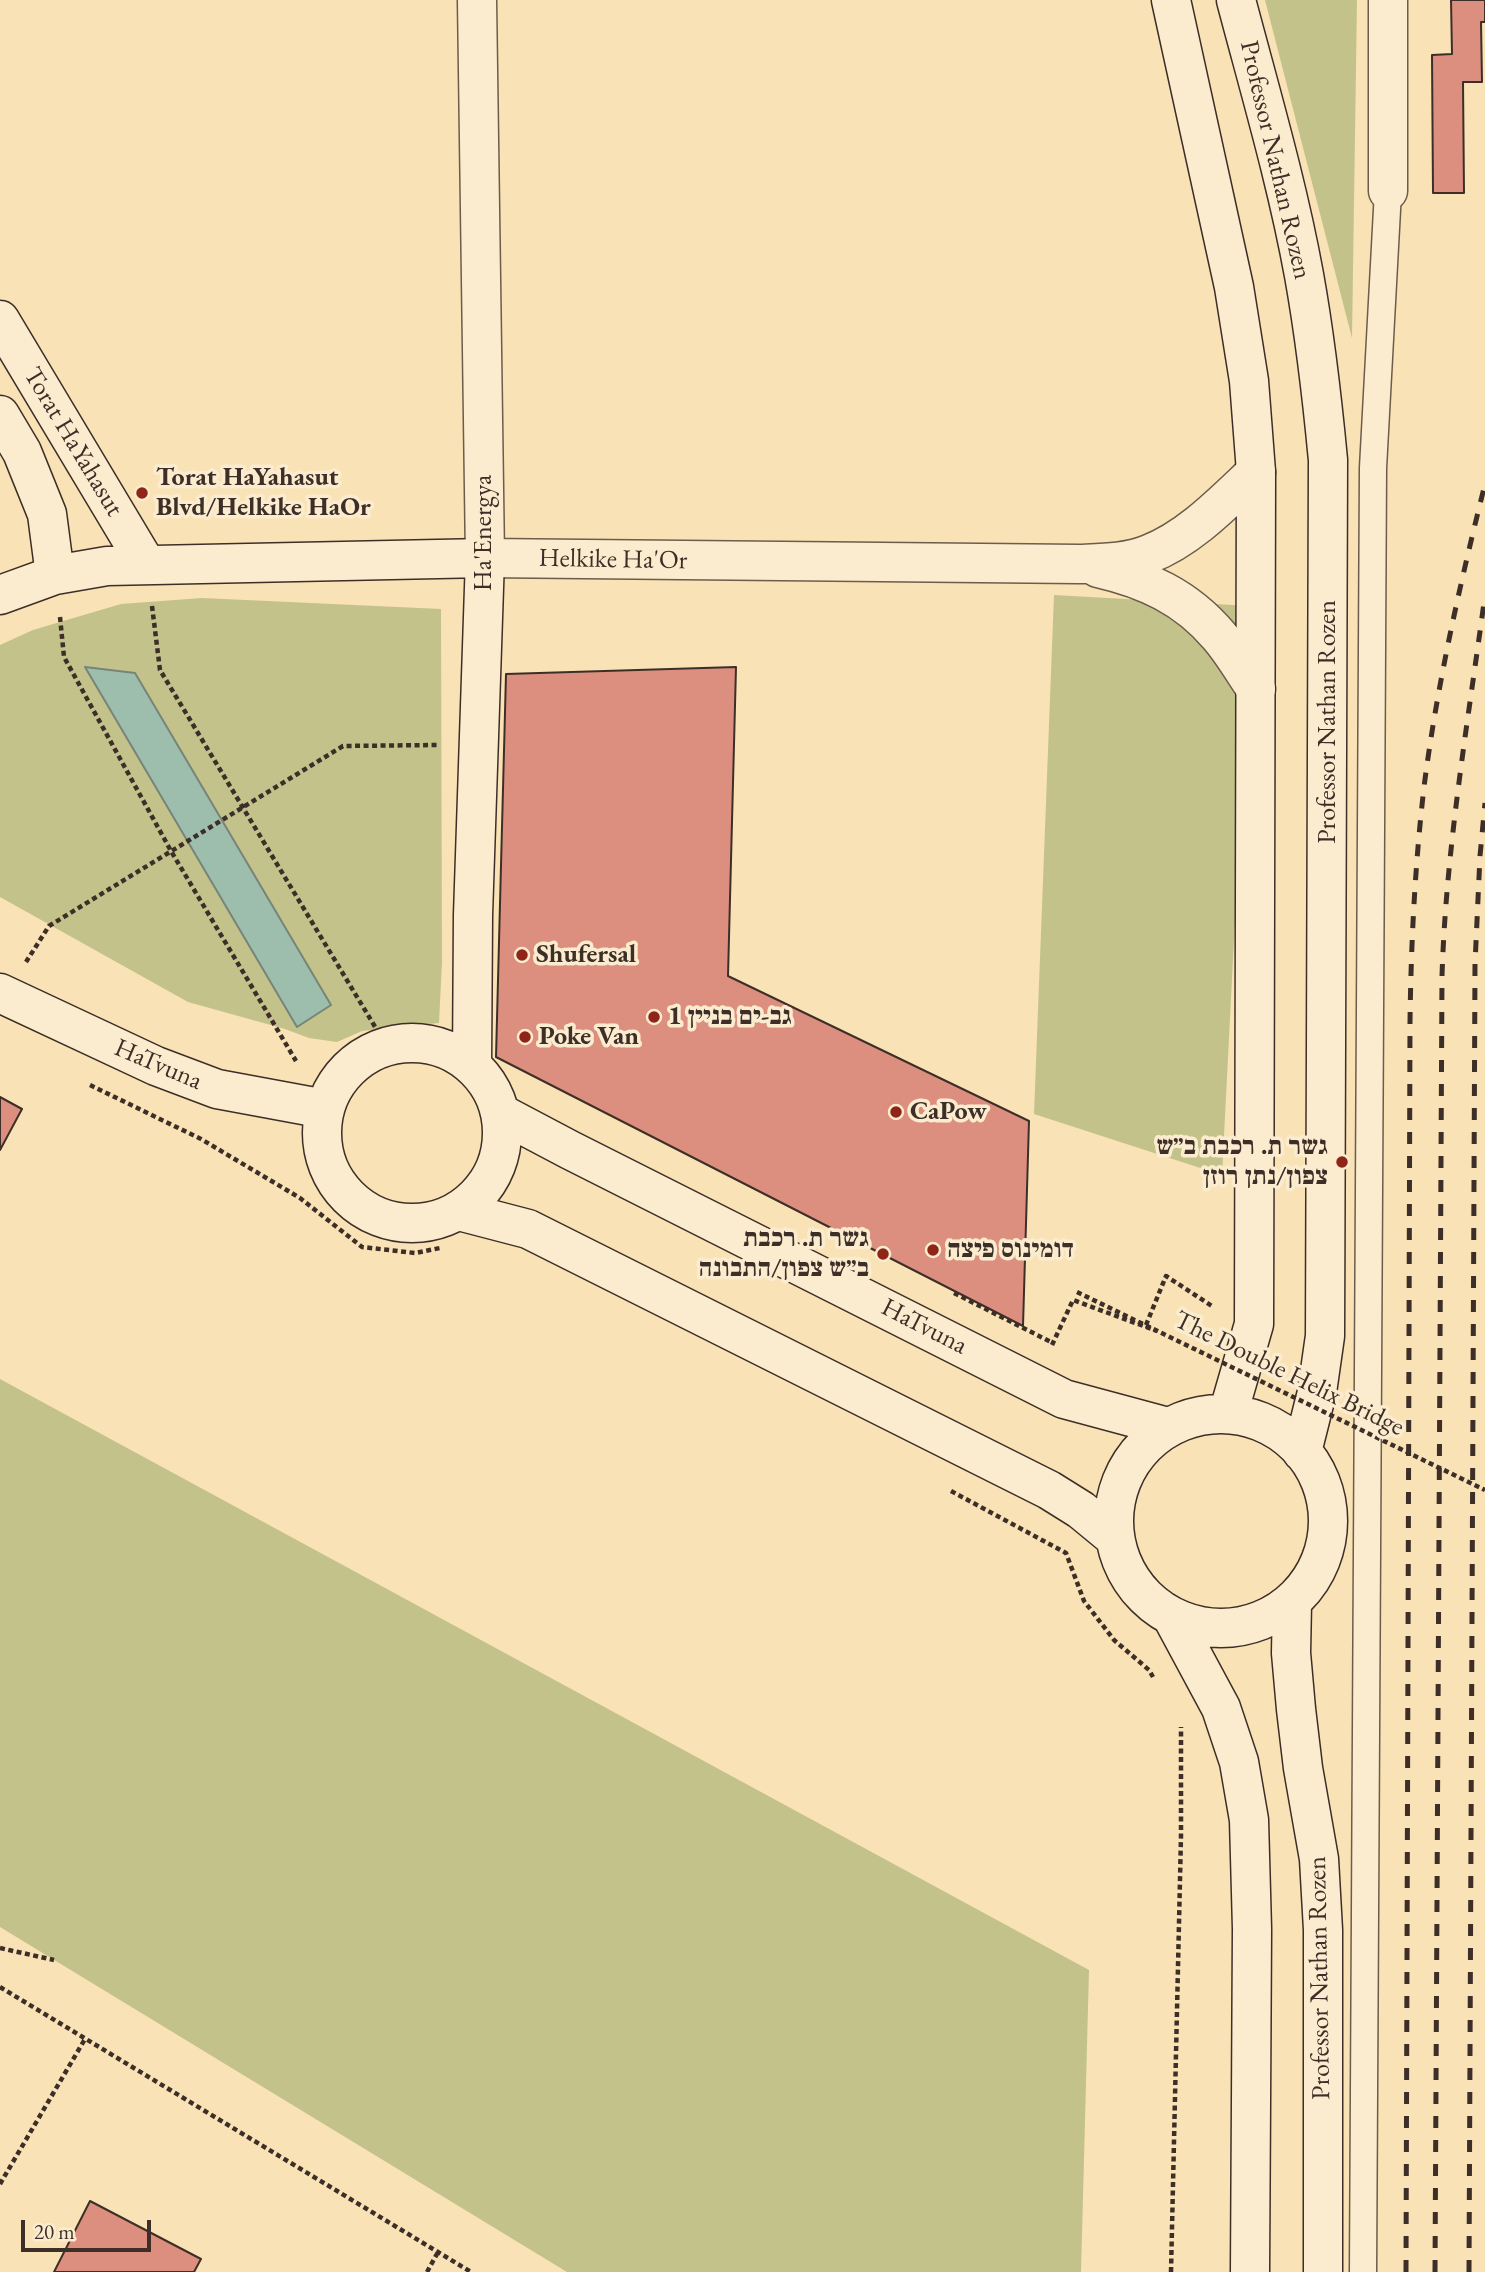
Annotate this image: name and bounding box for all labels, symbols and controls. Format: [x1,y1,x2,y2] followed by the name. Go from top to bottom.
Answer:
[1232,38,1318,282] street label: Professor Nathan Rozen
[16,362,130,522] street label: Torat HaYahasut
[156,462,371,524] place label: Torat HaYahasut Blvd/Helkike HaOr
[468,475,500,591] street label: Ha'Energya
[134,485,150,501] marker: Torat HaYahasut Blvd/Helkike HaOr
[538,543,688,577] street label: Helkike Ha'Or
[1312,600,1344,844] street label: Professor Nathan Rozen
[536,939,636,971] place label: Shufersal
[514,947,530,963] marker: Shufersal
[668,1001,792,1033] place label: גב-ים בניין 1
[646,1009,662,1025] marker: גב-ים בניין 1
[539,1021,639,1053] place label: Poke Van
[517,1029,533,1045] marker: Poke Van
[109,1033,207,1097] street label: HaTvuna
[910,1096,987,1128] place label: CaPow
[888,1104,904,1120] marker: CaPow
[1156,1131,1328,1192] place label: גשר ת. רכבת ב״ש צפון/נתן רוזן
[1334,1154,1350,1170] marker: גשר ת. רכבת ב״ש צפון/נתן רוזן
[699,1223,869,1284] place label: גשר ת. רכבת ב״ש צפון/התבונה
[947,1234,1074,1266] place label: דומינוס פיצה
[925,1242,941,1258] marker: דומינוס פיצה
[875,1246,891,1262] marker: גשר ת. רכבת ב״ש צפון/התבונה
[876,1292,972,1362] street label: HaTvuna
[1169,1305,1409,1443] street label: The Double Helix Bridge
[1302,1856,1338,2100] street label: Professor Nathan Rozen
[24,2206,154,2250] scale bar
[34,2218,75,2245] text: 20 m

